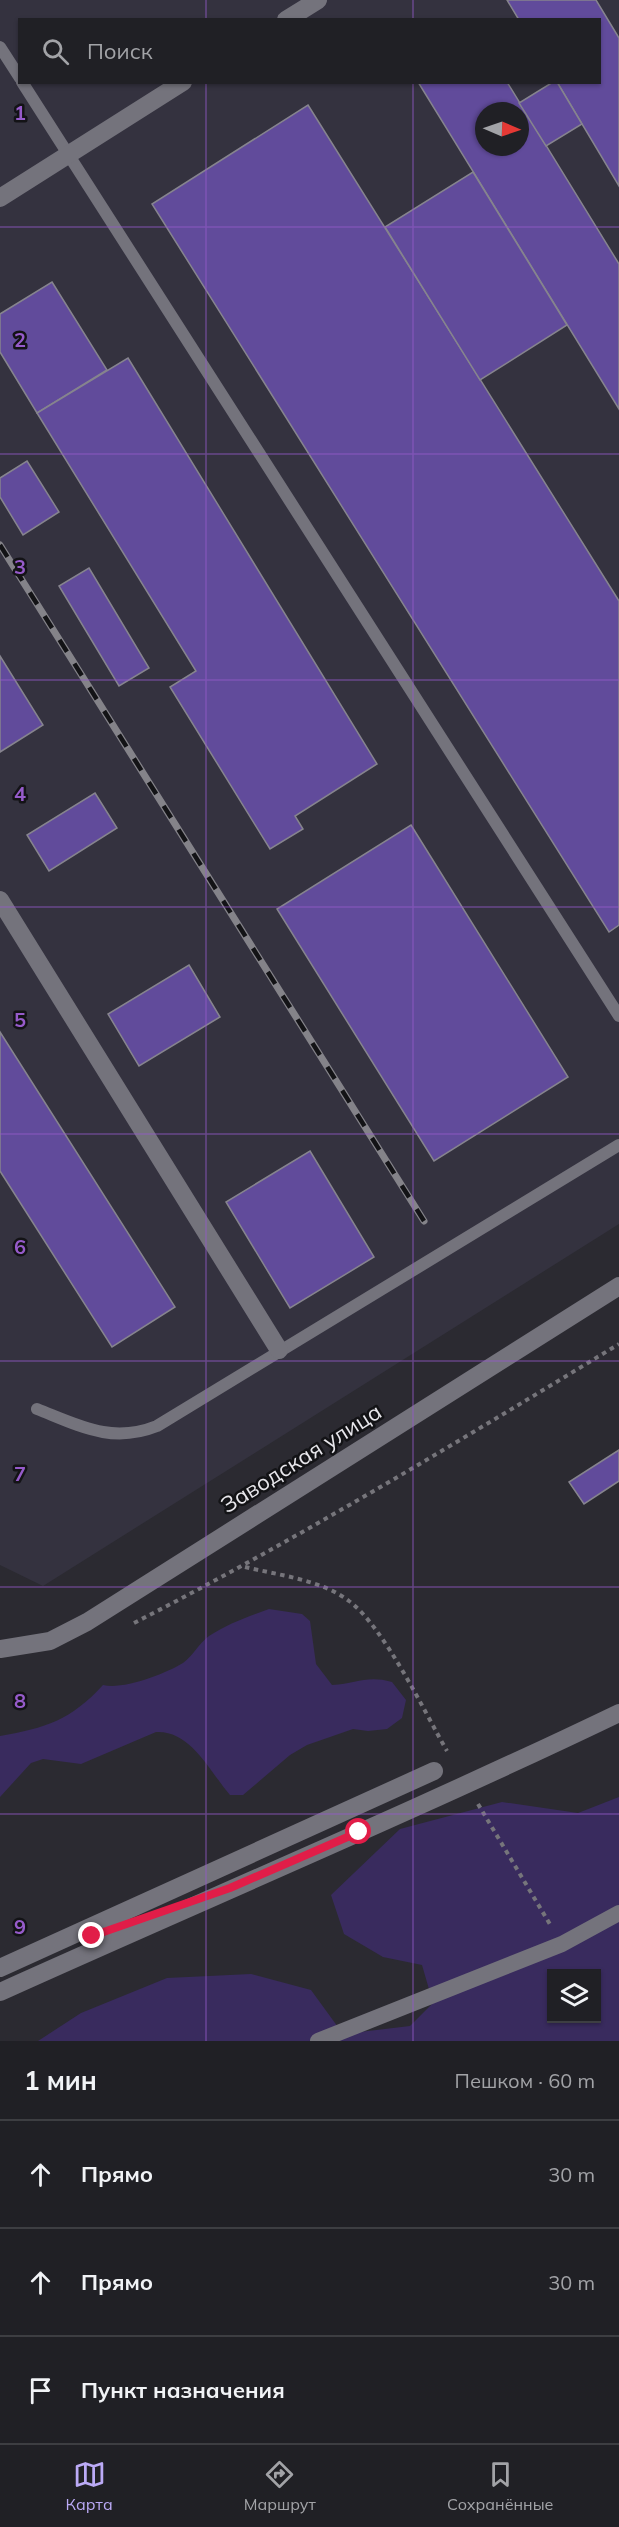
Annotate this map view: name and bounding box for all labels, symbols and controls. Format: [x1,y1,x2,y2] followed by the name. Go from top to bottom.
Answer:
[18,18,601,84] search box
[39,35,72,68] icon: search
[87,37,153,65] text: Поиск
[14,100,26,125] text: 1
[475,102,529,156] north arrow
[14,327,26,352] text: 2
[14,554,26,579] text: 3
[14,781,26,806] text: 4
[14,1007,26,1032] text: 5
[14,1234,26,1259] text: 6
[215,1397,387,1519] street label: Заводская улица
[14,1461,26,1486] text: 7
[14,1688,26,1713] text: 8
[345,1818,371,1844] route start
[14,1914,26,1939] text: 9
[78,1922,104,1948] route end
[547,1969,601,2023] map controls
[547,1969,601,2023] button: layers
[24,2064,97,2097] text: 1 мин
[455,2068,595,2093] text: Пешком · 60 m
[24,2158,57,2191] icon: ahead
[81,2160,153,2188] text: Прямо
[548,2162,595,2187] text: 30 m
[24,2266,57,2299] icon: ahead
[81,2268,153,2296] text: Прямо
[548,2270,595,2295] text: 30 m
[24,2374,57,2407] icon: arrive
[81,2376,285,2404] text: Пункт назначения
[66,2458,113,2514] tab: Карта
[244,2458,316,2514] tab: Маршрут
[447,2458,553,2514] tab: Сохранённые

